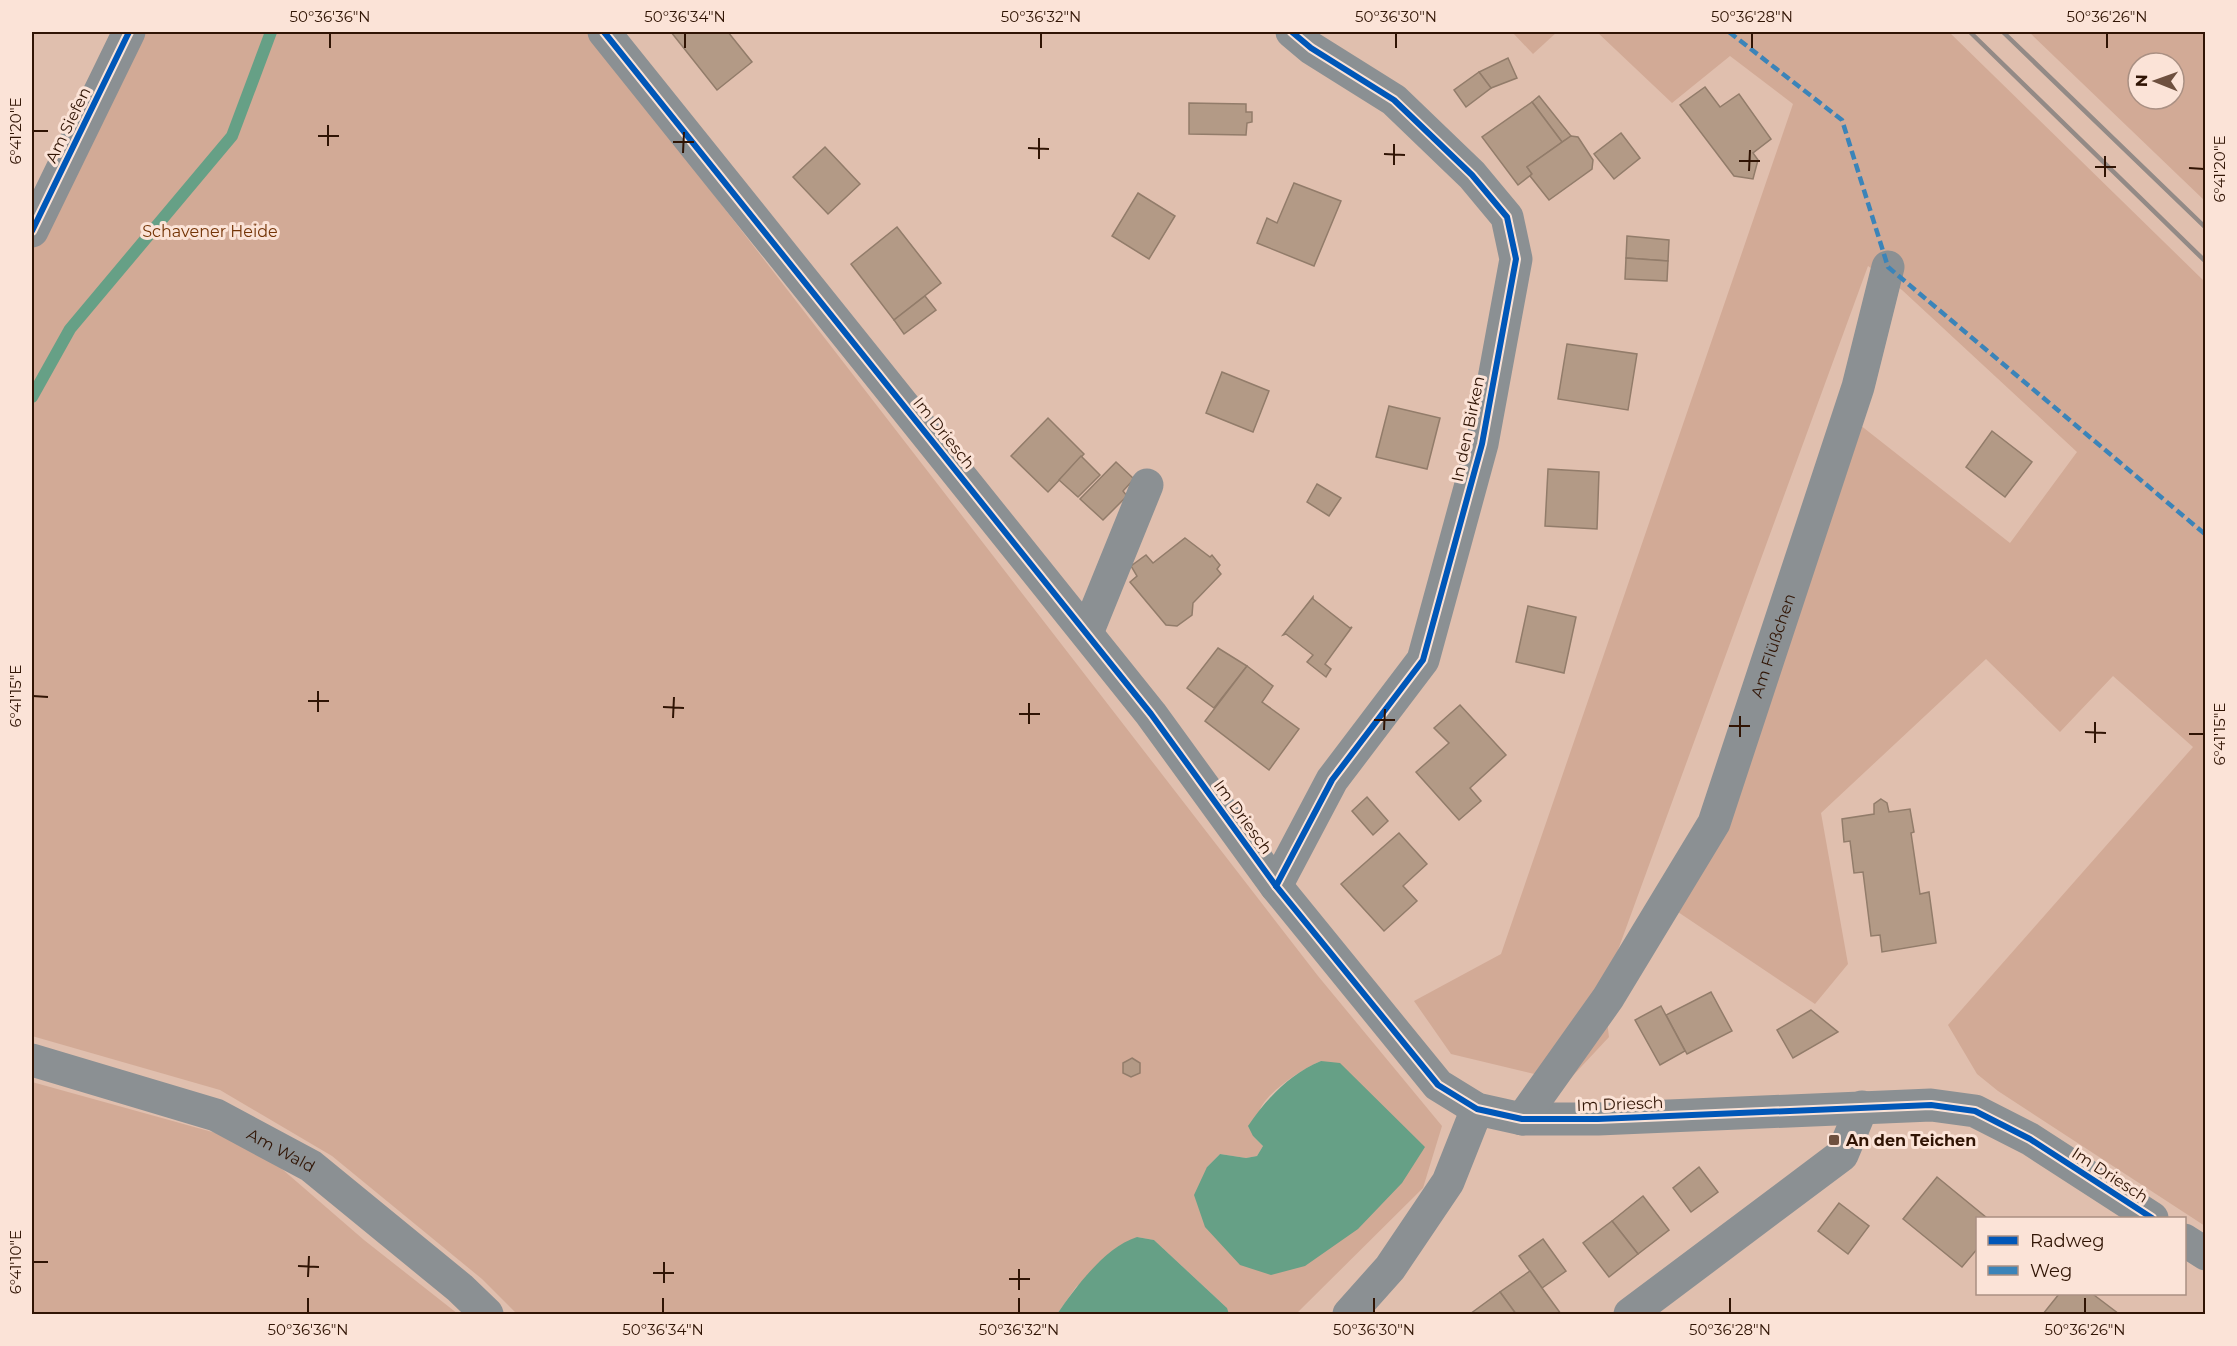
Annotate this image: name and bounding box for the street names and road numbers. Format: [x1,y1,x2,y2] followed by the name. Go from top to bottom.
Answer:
[41,84,95,166] street label: Am Siefen
[1448,374,1488,484] street label: In den Birken
[909,393,979,473] street label: Im Driesch
[1747,591,1799,700] street label: Am Flüßchen
[1210,776,1276,858] street label: Im Driesch
[1576,1093,1664,1115] street label: Im Driesch
[244,1124,318,1176] street label: Am Wald
[2068,1143,2152,1207] street label: Im Driesch

